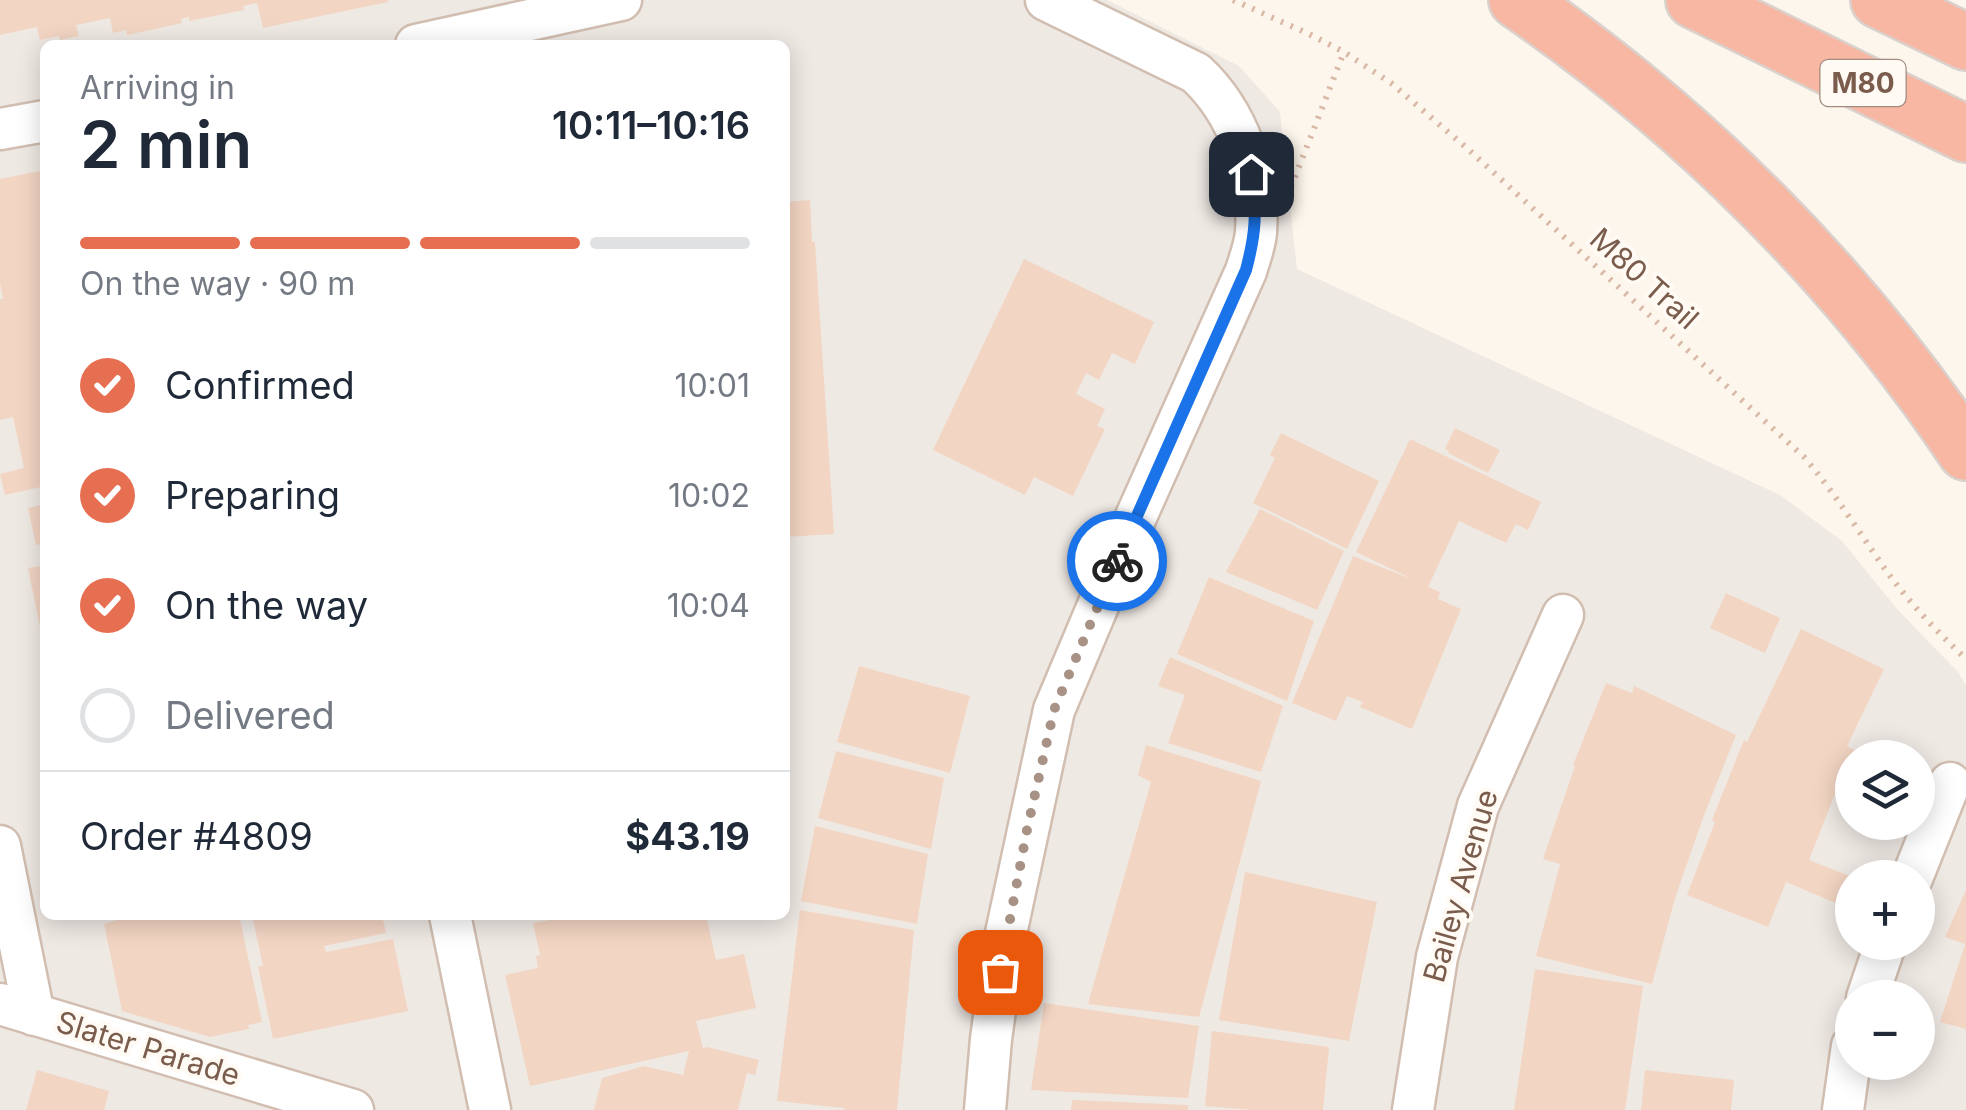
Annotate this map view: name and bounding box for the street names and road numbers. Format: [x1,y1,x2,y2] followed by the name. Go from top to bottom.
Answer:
[1820,60,1906,106] road number: M80
[1583,220,1706,336] street label: M80 Trail
[1415,785,1505,986] street label: Bailey Avenue
[52,1003,244,1093] street label: Slater Parade

